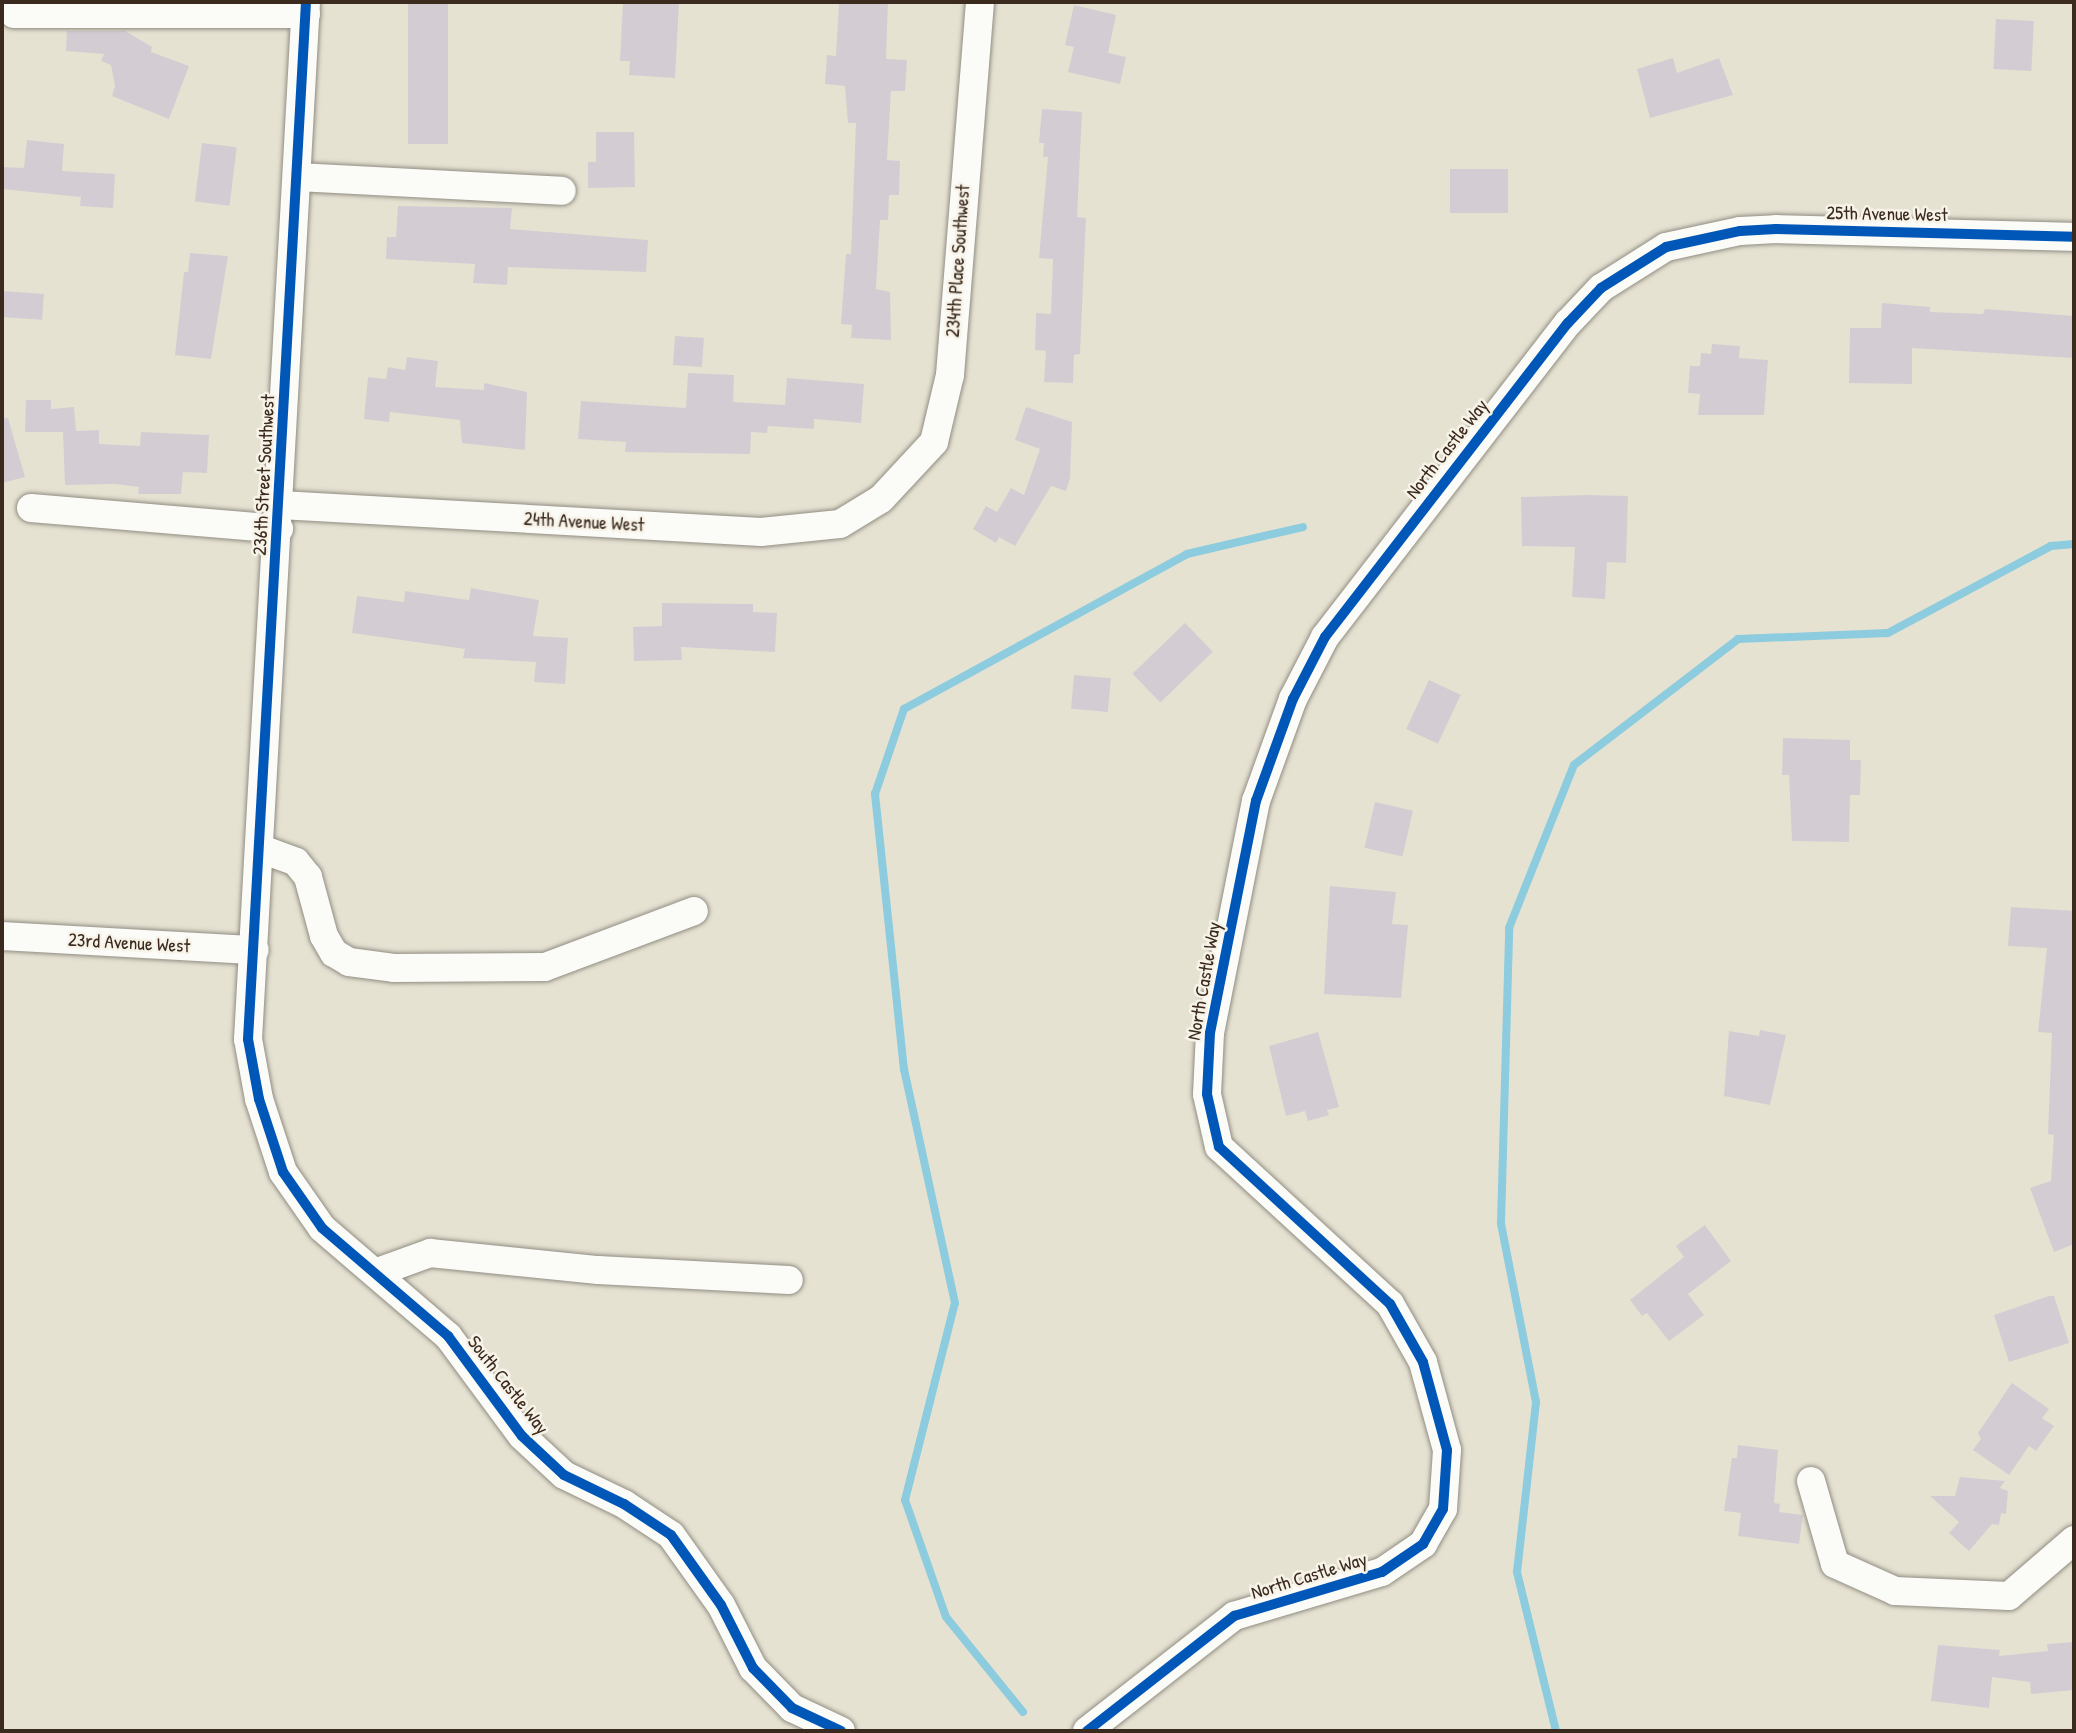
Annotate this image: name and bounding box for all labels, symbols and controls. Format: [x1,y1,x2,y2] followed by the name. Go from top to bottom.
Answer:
[941,184,975,338] street label: 234th Place Southwest
[1826,202,1948,226] street label: 25th Avenue West
[248,394,280,556] street label: 236th Street Southwest
[1401,395,1493,503] street label: North Castle Way
[523,507,645,537] street label: 24th Avenue West
[1182,920,1226,1042] street label: North Castle Way
[67,928,191,958] street label: 23rd Avenue West
[462,1331,554,1439] street label: South Castle Way
[1248,1548,1370,1604] street label: North Castle Way

